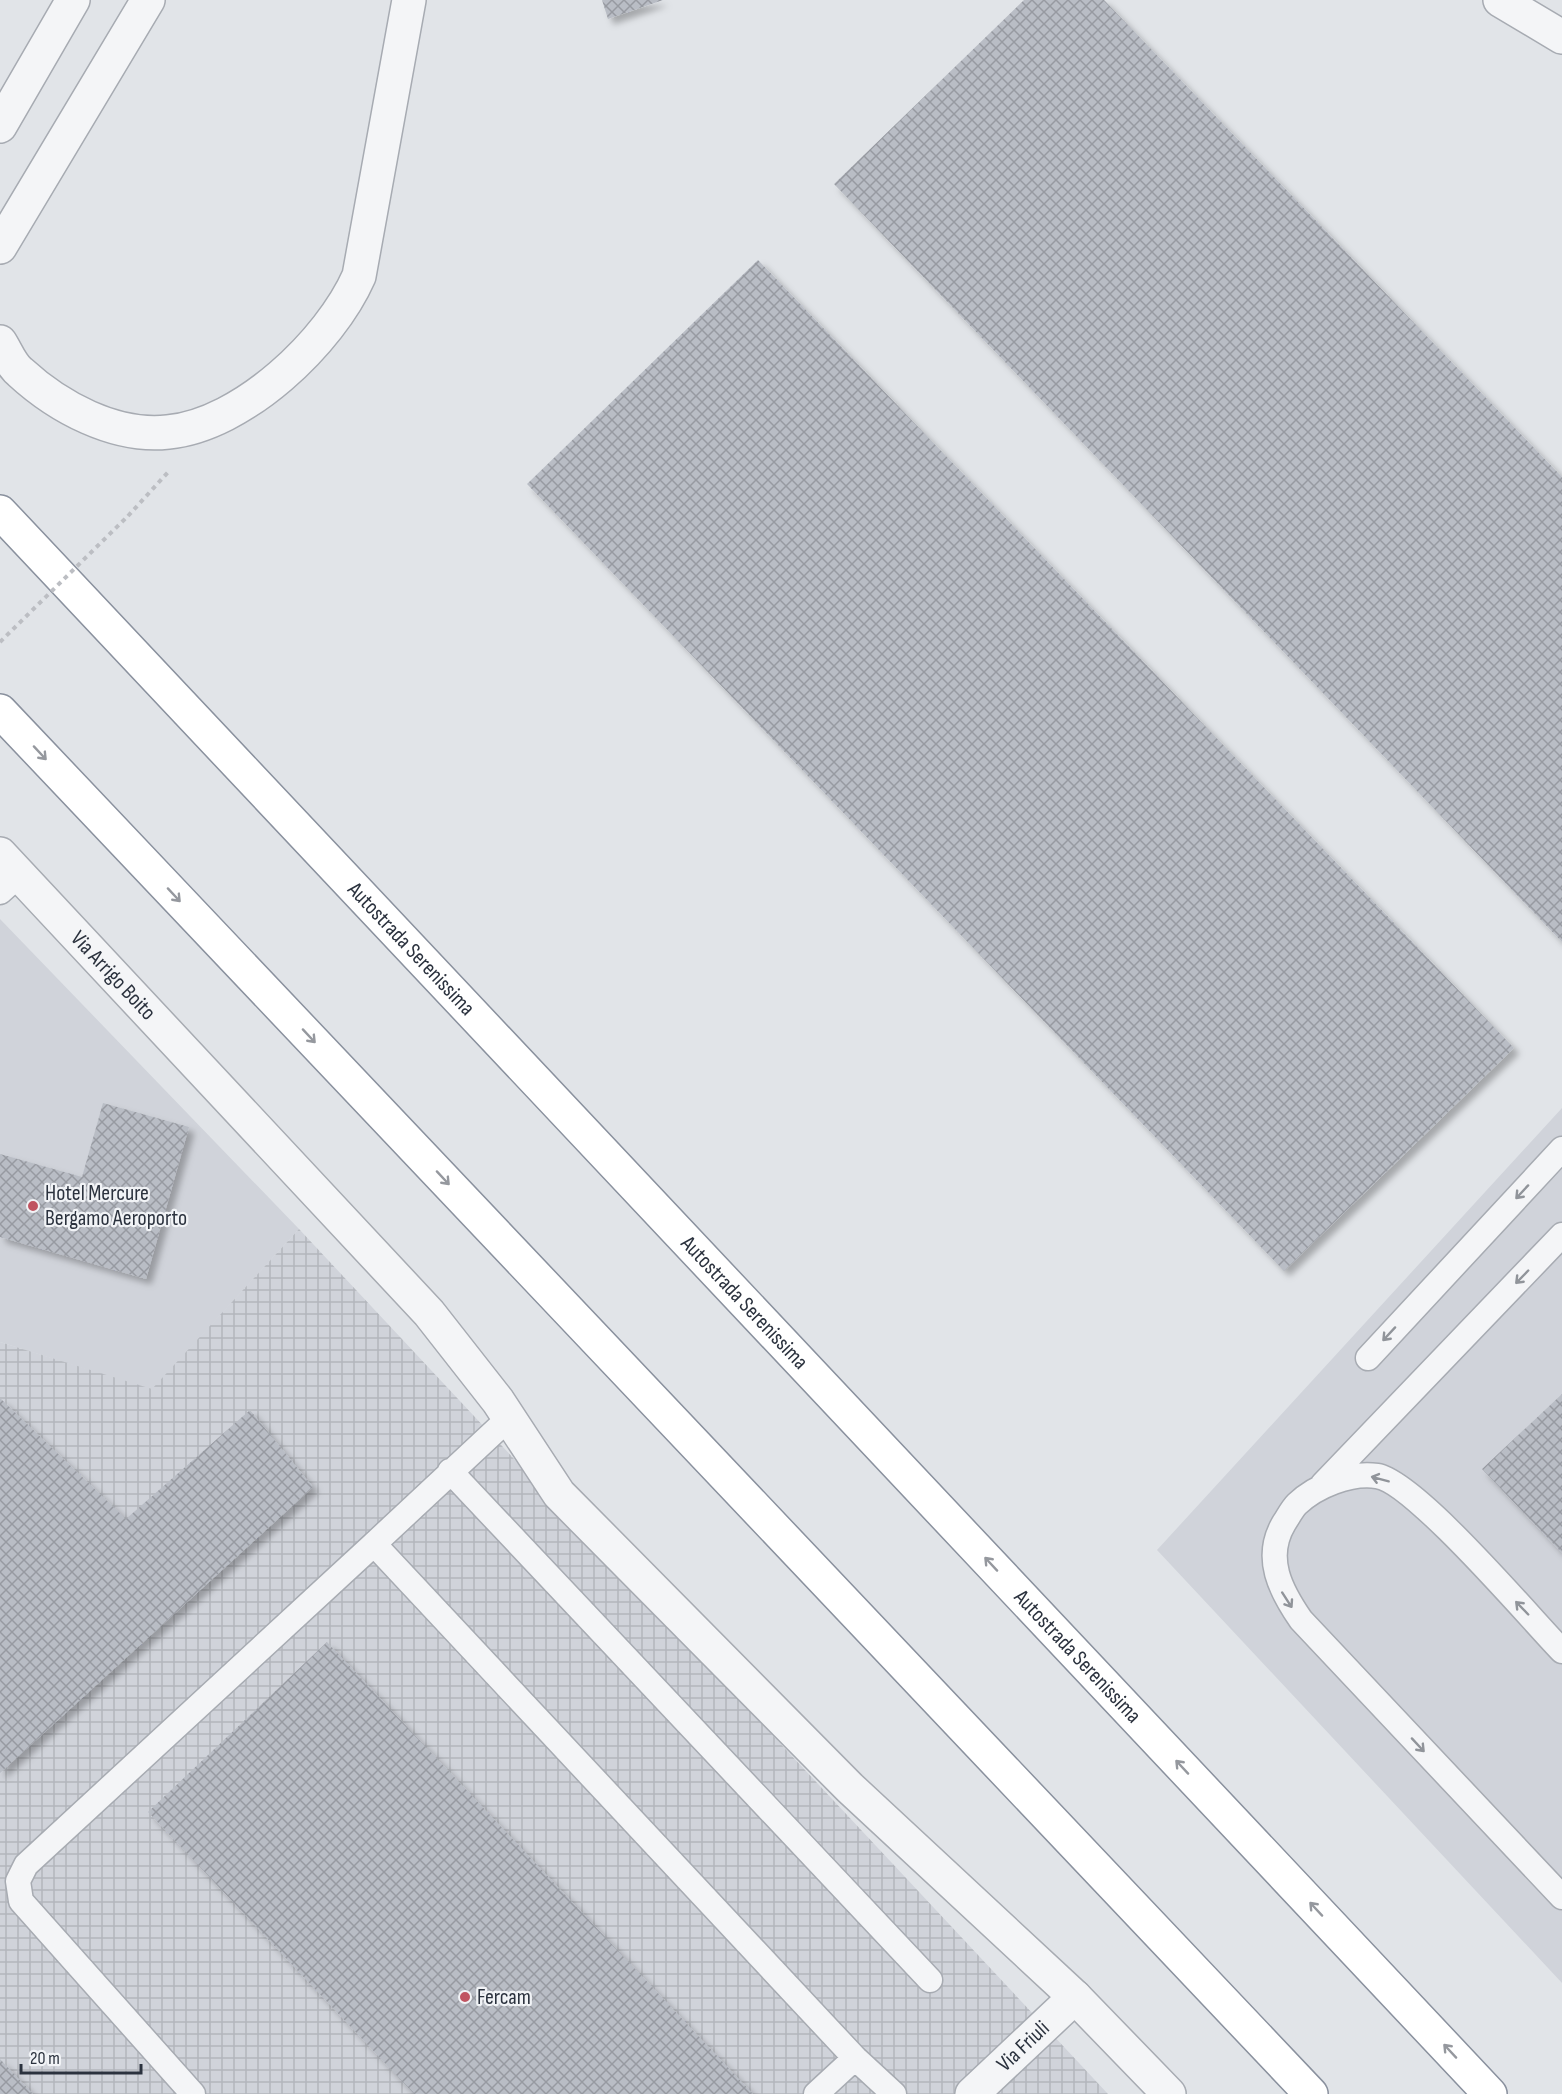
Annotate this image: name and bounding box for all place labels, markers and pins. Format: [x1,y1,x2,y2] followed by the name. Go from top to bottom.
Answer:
[45,1180,187,1232] place label: Hotel Mercure Bergamo Aeroporto
[26,1199,40,1213] marker: Hotel Mercure Bergamo Aeroporto
[477,1984,531,2011] place label: Fercam
[458,1990,472,2004] marker: Fercam

